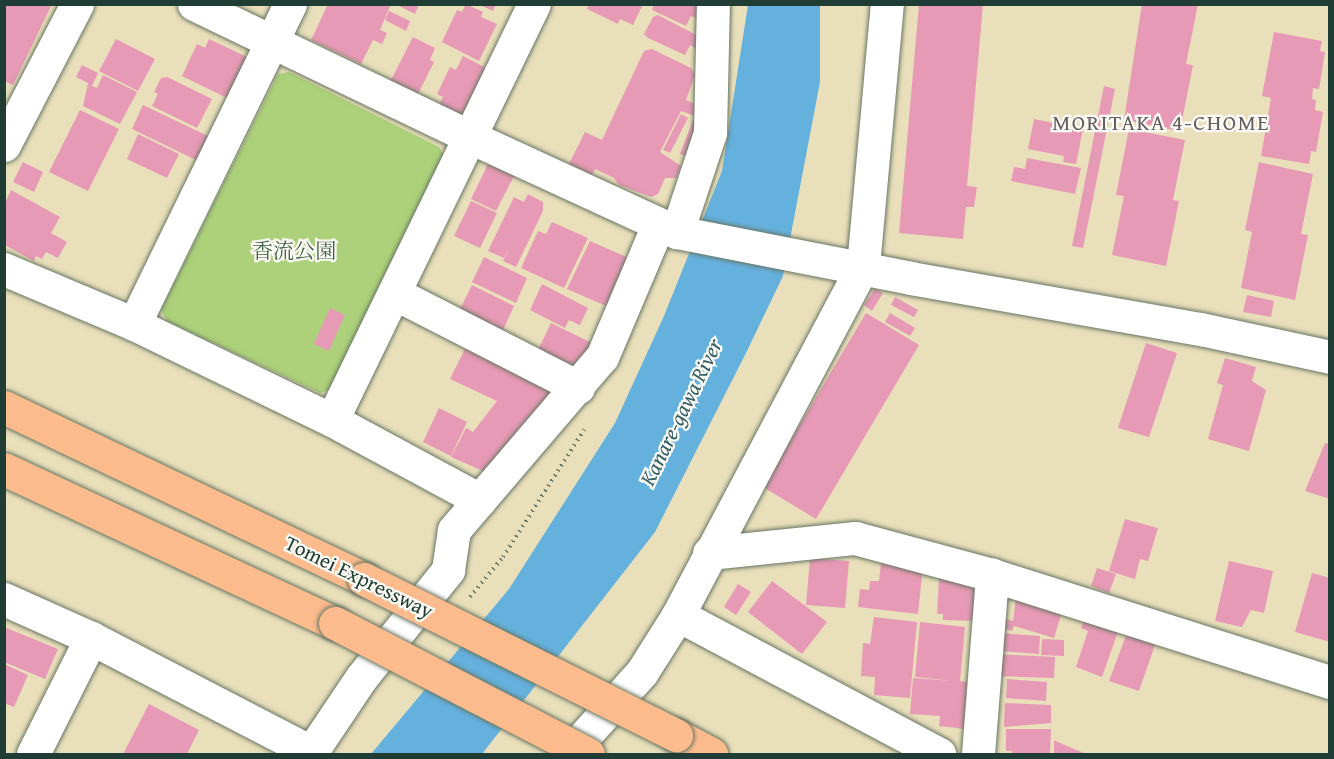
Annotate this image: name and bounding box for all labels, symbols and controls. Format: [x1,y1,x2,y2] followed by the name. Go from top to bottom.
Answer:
[1052,110,1270,136] district label: MORITAKA 4-CHOME
[252,238,336,264] park label: 香流公園
[634,334,728,490] water label: Kanare-gawa River
[281,530,437,624] street label: Tomei Expressway

